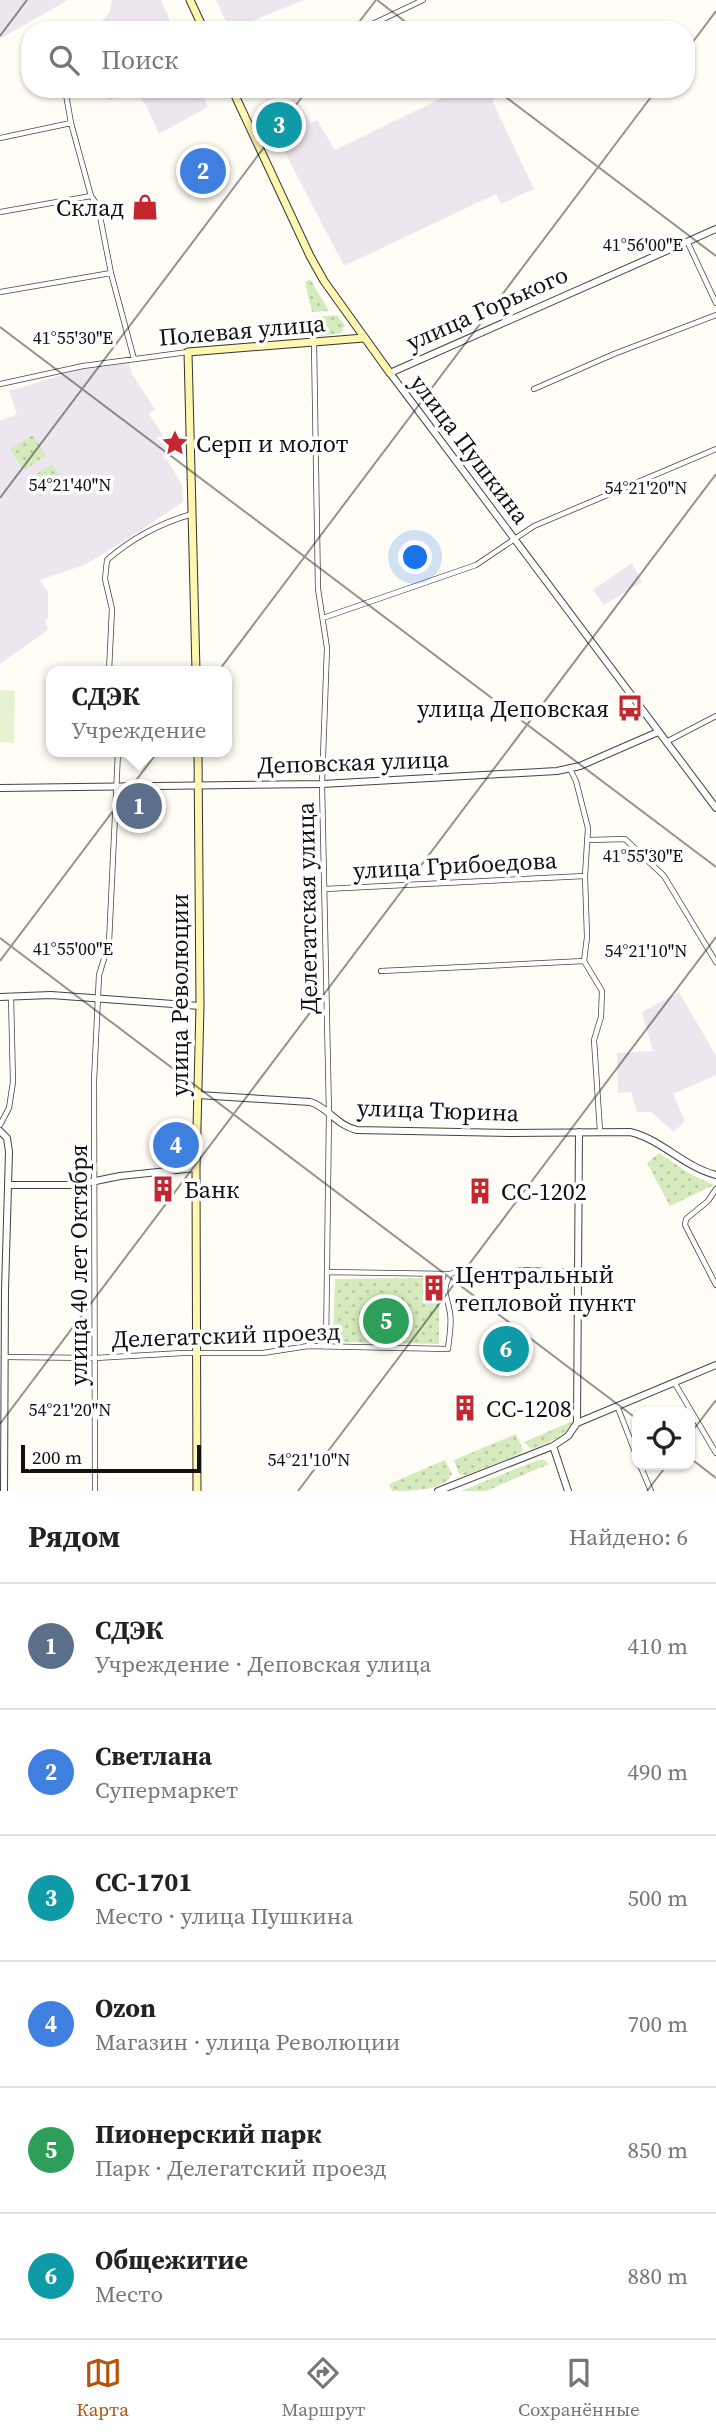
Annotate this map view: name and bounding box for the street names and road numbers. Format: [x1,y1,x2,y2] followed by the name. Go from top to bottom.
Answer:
[401,258,573,358] street label: улица Горького
[157,306,327,354] street label: Полевая улица
[403,367,538,531] street label: улица Пушкина
[257,742,450,782] street label: Деповская улица
[289,801,325,1014] street label: Делегатская улица
[352,843,559,887] street label: улица Грибоедова
[163,893,196,1097] street label: улица Революции
[356,1091,520,1129] street label: улица Тюрина
[62,1144,95,1386] street label: улица 40 лет Октября
[111,1315,341,1355] street label: Делегатский проезд

